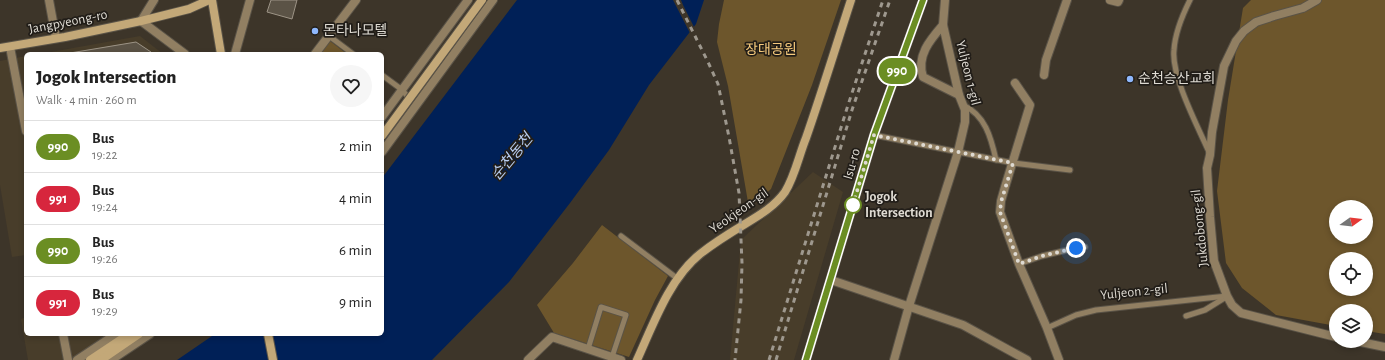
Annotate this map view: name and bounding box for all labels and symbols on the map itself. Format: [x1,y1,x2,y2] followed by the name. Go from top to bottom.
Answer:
[27,7,109,37] street label: Jangpyeong-ro
[323,23,387,38] place label: 몬타나모텔
[310,26,320,36] marker: 몬타나모텔
[953,39,983,107] street label: Yuljeon 1-gil
[745,42,797,57] park label: 장대공원
[874,58,920,84] line badge: 990
[1138,70,1215,86] place label: 순천승산교회
[1125,74,1135,84] marker: 순천승산교회
[488,129,537,183] water label: 순천동천
[841,147,863,181] street label: Isu-ro
[707,186,771,236] street label: Yeokjeon-gil
[1189,189,1211,267] street label: Jukdobong-gil
[865,190,933,220] place label: Jogok Intersection
[844,196,862,214] marker: Jogok Intersection
[1329,200,1373,244] north arrow
[1066,238,1086,258] your location
[1100,281,1168,303] street label: Yuljeon 2-gil

